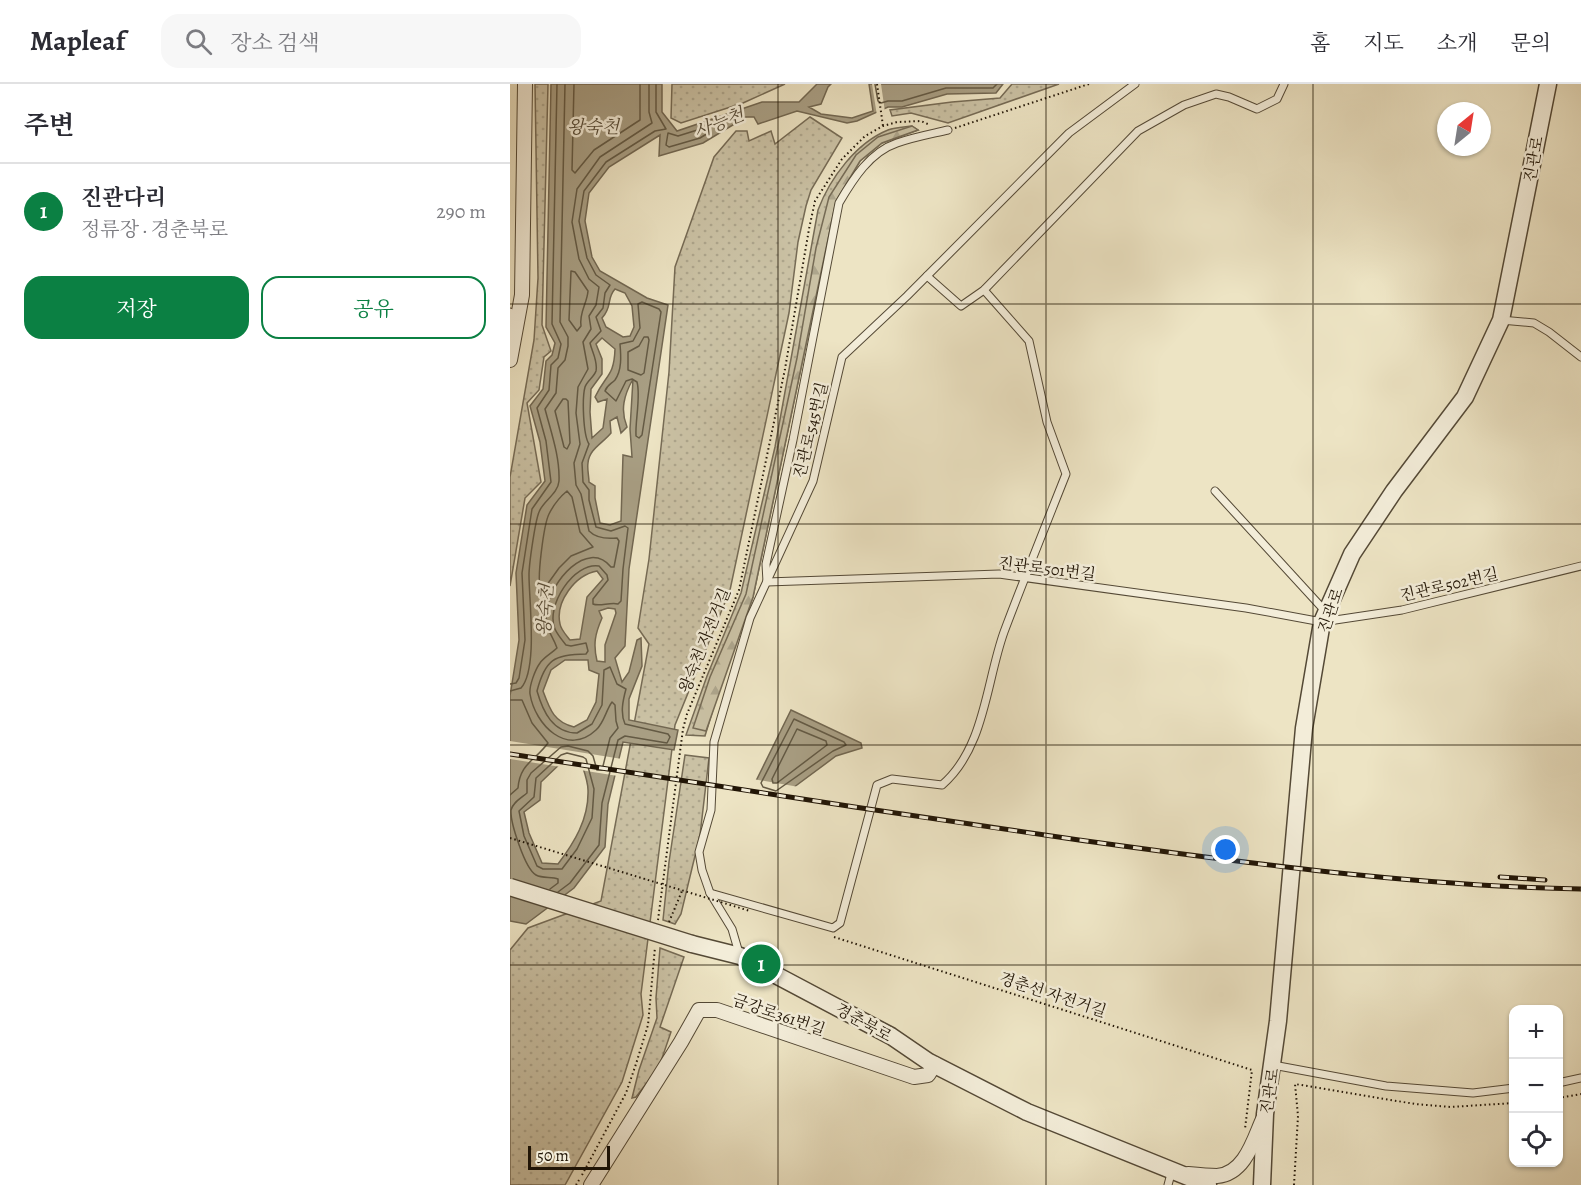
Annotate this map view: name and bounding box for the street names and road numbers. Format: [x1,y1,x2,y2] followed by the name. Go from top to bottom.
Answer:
[1519,134,1549,184] street label: 진관로
[788,380,834,481] street label: 진관로545번길
[997,552,1097,586] street label: 진관로501번길
[1398,563,1501,607] street label: 진관로502번길
[1313,584,1349,636] street label: 진관로
[674,585,736,696] street label: 왕숙천 자전거길
[996,967,1109,1023] street label: 경춘선 자전거길
[729,989,828,1041] street label: 금강로361번길
[831,998,896,1048] street label: 경춘북로
[1255,1066,1285,1116] street label: 진관로

